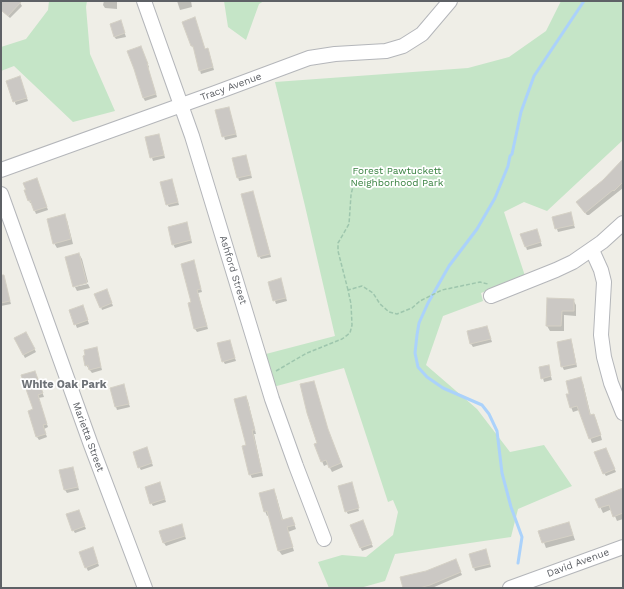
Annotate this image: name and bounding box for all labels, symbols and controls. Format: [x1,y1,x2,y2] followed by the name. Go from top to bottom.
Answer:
[199,70,263,104] street label: Tracy Avenue
[351,165,443,188] park label: Forest Pawtuckett Neighborhood Park
[217,234,249,306] street label: Ashford Street
[22,378,106,392] district label: White Oak Park
[70,400,106,474] street label: Marietta Street
[545,546,611,580] street label: David Avenue

